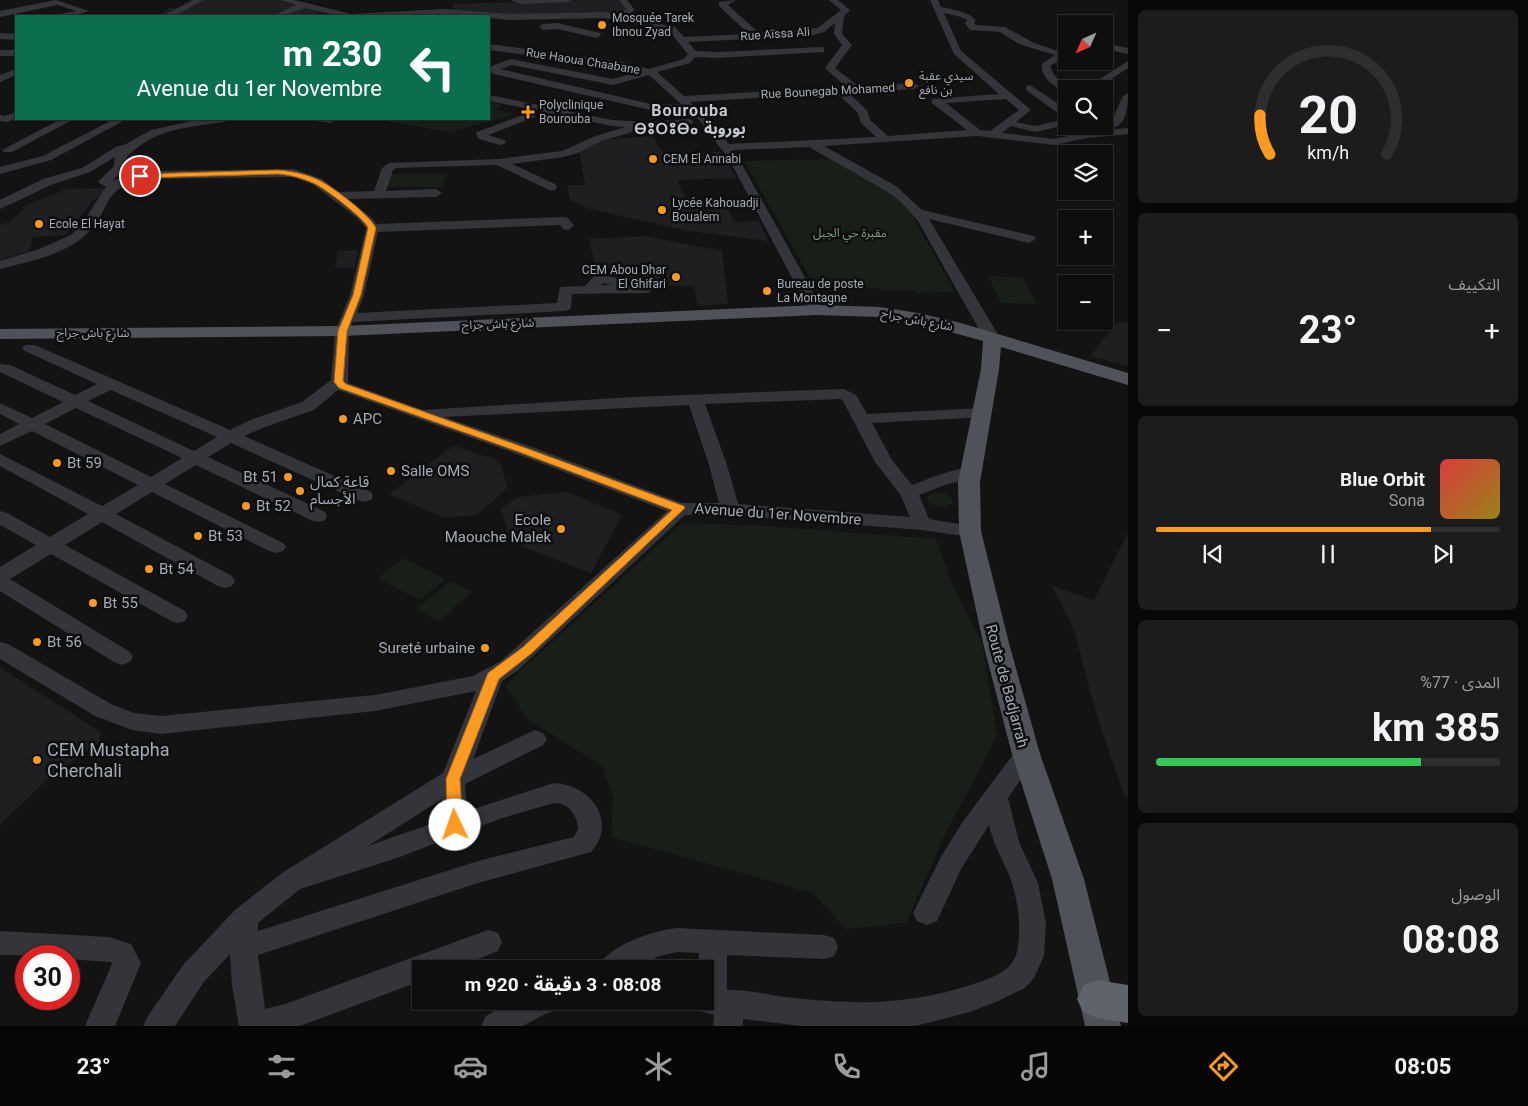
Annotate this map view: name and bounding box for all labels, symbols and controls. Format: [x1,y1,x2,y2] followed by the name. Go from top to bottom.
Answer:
[612,11,695,39] place label: Mosquée Tarek Ibnou Zyad
[1058,15,1112,70] north arrow
[1058,15,1113,330] map controls
[596,19,608,31] marker: Mosquée Tarek Ibnou Zyad
[740,25,810,43] street label: Rue Aïssa Ali
[283,34,382,75] text: 230 m
[400,35,465,100] icon: left
[525,45,641,77] street label: Rue Haoua Chaabane
[919,69,973,99] place label: سيدي عقبة بن نافع
[137,76,382,101] text: Avenue du 1er Novembre
[903,77,915,89] marker: سيدي عقبة بن نافع
[761,80,895,102] street label: Rue Bounegab Mohamed
[1058,80,1113,135] button: search
[1298,85,1358,146] text: 20
[539,98,603,126] place label: Polyclinique Bourouba
[634,101,746,138] district label: Bourouba ⴱⵓⵔⵓⴱⴰ بوروبة
[521,105,535,119] marker: Polyclinique Bourouba
[1307,142,1349,163] text: km/h
[1058,145,1113,200] button: layers
[663,152,741,166] place label: CEM El Annabi
[647,153,659,165] marker: CEM El Annabi
[119,155,161,197] pin
[126,162,154,190] icon: arrive
[672,196,759,224] place label: Lycée Kahouadji Boualem
[656,204,668,216] marker: Lycée Kahouadji Boualem
[1058,210,1113,265] button: +
[49,217,125,231] place label: Ecole El Hayat
[33,218,45,230] marker: Ecole El Hayat
[813,226,887,243] park label: مقبرة حي الجبل
[582,263,666,291] place label: CEM Abou Dhar El Ghifari
[670,271,682,283] marker: CEM Abou Dhar El Ghifari
[1058,275,1113,330] button: −
[1448,275,1500,294] text: التكييف
[777,277,864,305] place label: Bureau de poste La Montagne
[761,285,773,297] marker: Bureau de poste La Montagne
[880,306,954,336] street label: شارع باش جراح
[1299,308,1357,352] text: 23°
[1156,314,1172,347] text: −
[1484,314,1500,347] text: +
[461,316,535,334] street label: شارع باش جراح
[57,326,129,342] street label: شارع باش جراح
[353,410,382,428] place label: APC
[337,413,349,425] marker: APC
[67,454,102,472] place label: Bt 59
[51,457,63,469] marker: Bt 59
[401,462,469,480] place label: Salle OMS
[385,465,397,477] marker: Salle OMS
[243,468,278,486] place label: Bt 51
[1340,468,1425,491] text: Blue Orbit
[282,471,294,483] marker: Bt 51
[310,473,370,510] place label: قاعة كمال الأجسام
[294,485,306,497] marker: قاعة كمال الأجسام
[1389,491,1425,510] text: Sona
[256,497,291,515] place label: Bt 52
[694,499,862,529] street label: Avenue du 1er Novembre
[240,500,252,512] marker: Bt 52
[445,511,551,546] place label: Ecole Maouche Malek
[555,523,567,535] marker: Ecole Maouche Malek
[208,527,243,545] place label: Bt 53
[192,530,204,542] marker: Bt 53
[1199,540,1227,568] icon: previous
[1314,540,1342,568] icon: pause
[1429,540,1457,568] icon: next
[159,560,194,578] place label: Bt 54
[143,563,155,575] marker: Bt 54
[103,594,138,612] place label: Bt 55
[87,597,99,609] marker: Bt 55
[982,622,1032,750] street label: Route de Badjarrah
[47,633,82,651] place label: Bt 56
[31,636,43,648] marker: Bt 56
[379,639,475,657] place label: Sureté urbaine
[479,642,491,654] marker: Sureté urbaine
[1420,673,1500,692] text: المدى · 77%
[1372,706,1500,750] text: 385 km
[47,739,170,781] place label: CEM Mustapha Cherchali
[31,754,43,766] marker: CEM Mustapha Cherchali
[428,798,480,850] position arrow
[1451,885,1500,904] text: الوصول
[1402,918,1500,962] text: 08:08
[15,945,80,1010] speed limit sign: 30
[465,973,661,996] text: 08:08 · 3 دقيقة · 920 m
[264,1049,299,1084] icon: filters
[453,1049,488,1084] icon: car
[641,1049,676,1084] icon: climate
[829,1049,864,1084] icon: phone
[1018,1049,1053,1084] icon: music
[1206,1049,1241,1084] icon: directions
[77,1054,111,1079] text: 23°
[1395,1054,1451,1079] text: 08:05

